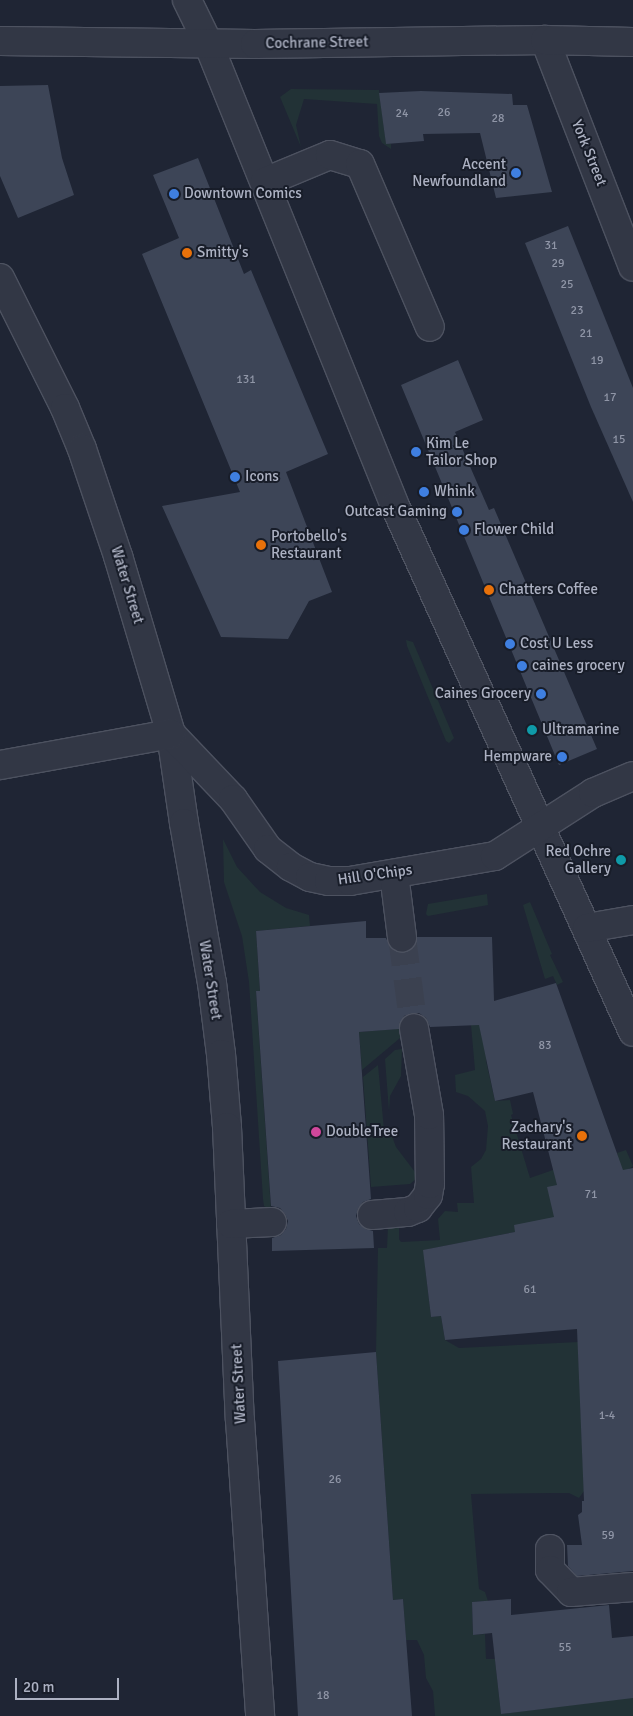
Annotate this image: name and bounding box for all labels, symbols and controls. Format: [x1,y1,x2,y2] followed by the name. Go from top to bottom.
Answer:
[265,33,369,53] street label: Cochrane Street
[438,106,450,120] house number: 26
[396,107,408,121] house number: 24
[492,112,504,126] house number: 28
[568,117,610,189] street label: York Street
[412,155,506,190] place label: Accent Newfoundland
[510,167,522,179] marker: Accent Newfoundland
[184,185,302,203] place label: Downtown Comics
[168,188,180,200] marker: Downtown Comics
[545,239,557,253] house number: 31
[197,244,248,262] place label: Smitty's
[181,247,193,259] marker: Smitty's
[552,257,564,271] house number: 29
[561,278,573,292] house number: 25
[571,304,583,318] house number: 23
[580,327,592,341] house number: 21
[591,354,603,368] house number: 19
[236,373,256,387] house number: 131
[604,391,616,405] house number: 17
[613,433,625,447] house number: 15
[426,434,497,469] place label: Kim Le Tailor Shop
[410,446,422,458] marker: Kim Le Tailor Shop
[245,468,279,486] place label: Icons
[229,471,241,483] marker: Icons
[434,483,475,501] place label: Whink
[418,486,430,498] marker: Whink
[345,503,447,521] place label: Outcast Gaming
[451,506,463,518] marker: Outcast Gaming
[474,521,554,539] place label: Flower Child
[458,524,470,536] marker: Flower Child
[271,527,347,562] place label: Portobello's Restaurant
[255,539,267,551] marker: Portobello's Restaurant
[107,544,147,626] street label: Water Street
[499,581,598,599] place label: Chatters Coffee
[483,584,495,596] marker: Chatters Coffee
[520,635,593,653] place label: Cost U Less
[504,638,516,650] marker: Cost U Less
[532,657,625,675] place label: caines grocery
[516,660,528,672] marker: caines grocery
[435,685,531,703] place label: Caines Grocery
[535,688,547,700] marker: Caines Grocery
[542,721,620,739] place label: Ultramarine
[526,724,538,736] marker: Ultramarine
[483,748,552,766] place label: Hempware
[556,751,568,763] marker: Hempware
[546,842,611,877] place label: Red Ochre Gallery
[615,854,627,866] marker: Red Ochre Gallery
[337,861,413,889] street label: Hill O'Chips
[195,939,225,1021] street label: Water Street
[539,1039,551,1053] house number: 83
[502,1118,572,1153] place label: Zachary's Restaurant
[326,1123,398,1141] place label: DoubleTree
[310,1126,322,1138] marker: DoubleTree
[576,1130,588,1142] marker: Zachary's Restaurant
[585,1188,597,1202] house number: 71
[524,1283,536,1297] house number: 61
[228,1343,250,1425] street label: Water Street
[599,1409,615,1423] house number: 1-4
[329,1473,341,1487] house number: 26
[602,1529,614,1543] house number: 59
[559,1641,571,1655] house number: 55
[18,1668,121,1700] scale bar
[23,1678,54,1696] text: 20 m
[317,1689,329,1703] house number: 18

